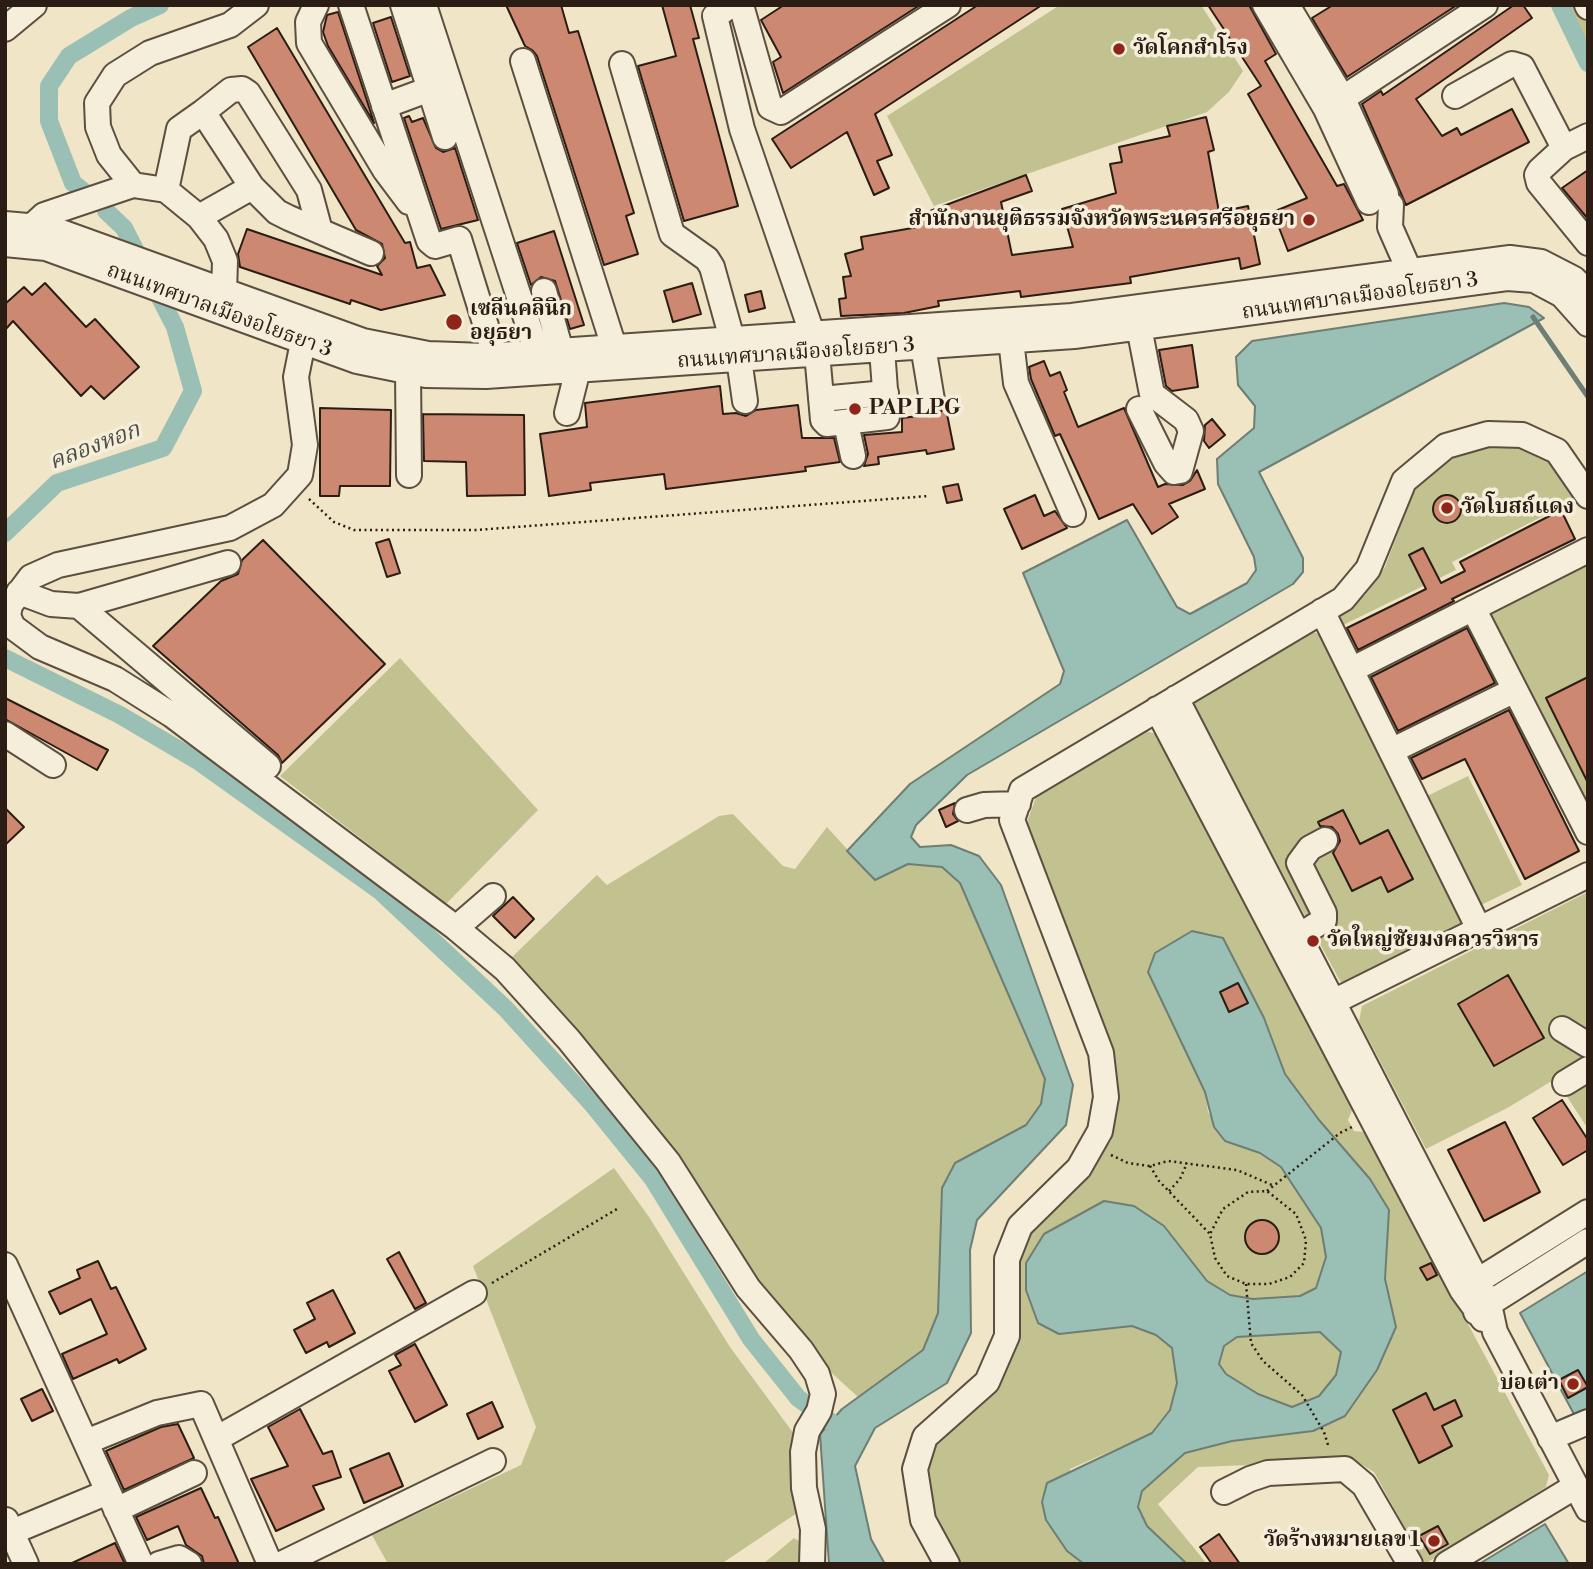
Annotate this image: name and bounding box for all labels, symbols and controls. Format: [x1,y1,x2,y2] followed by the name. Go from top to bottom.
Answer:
[1133,36,1248,62] place label: วัดโคกสำโรง
[1111,41,1127,57] marker: วัดโคกสำโรง
[908,207,1295,233] place label: สำนักงานยุติธรรมจังหวัดพระนครศรีอยุธยา
[1301,212,1317,228] marker: สำนักงานยุติธรรมจังหวัดพระนครศรีอยุธยา
[103,258,335,364] street label: ถนนเทศบาลเมืองอโยธยา 3
[1240,268,1480,326] street label: ถนนเทศบาลเมืองอโยธยา 3
[470,297,572,347] place label: เซลีนคลินิก อยุธยา
[444,312,464,332] marker: เซลีนคลินิก อยุธยา
[676,333,916,375] street label: ถนนเทศบาลเมืองอโยธยา 3
[869,396,961,422] place label: PAP LPG
[847,401,863,417] marker: PAP LPG
[46,417,144,477] water label: คลองหอก
[1461,495,1574,521] place label: วัดโบสถ์แดง
[1439,500,1455,516] marker: วัดโบสถ์แดง
[1327,928,1539,954] place label: วัดใหญ่ชัยมงคลวรวิหาร
[1305,933,1321,949] marker: วัดใหญ่ชัยมงคลวรวิหาร
[1500,1371,1559,1397] place label: บ่อเต่า
[1565,1376,1581,1392] marker: บ่อเต่า
[1264,1528,1420,1554] place label: วัดร้างหมายเลข 1
[1426,1533,1442,1549] marker: วัดร้างหมายเลข 1

